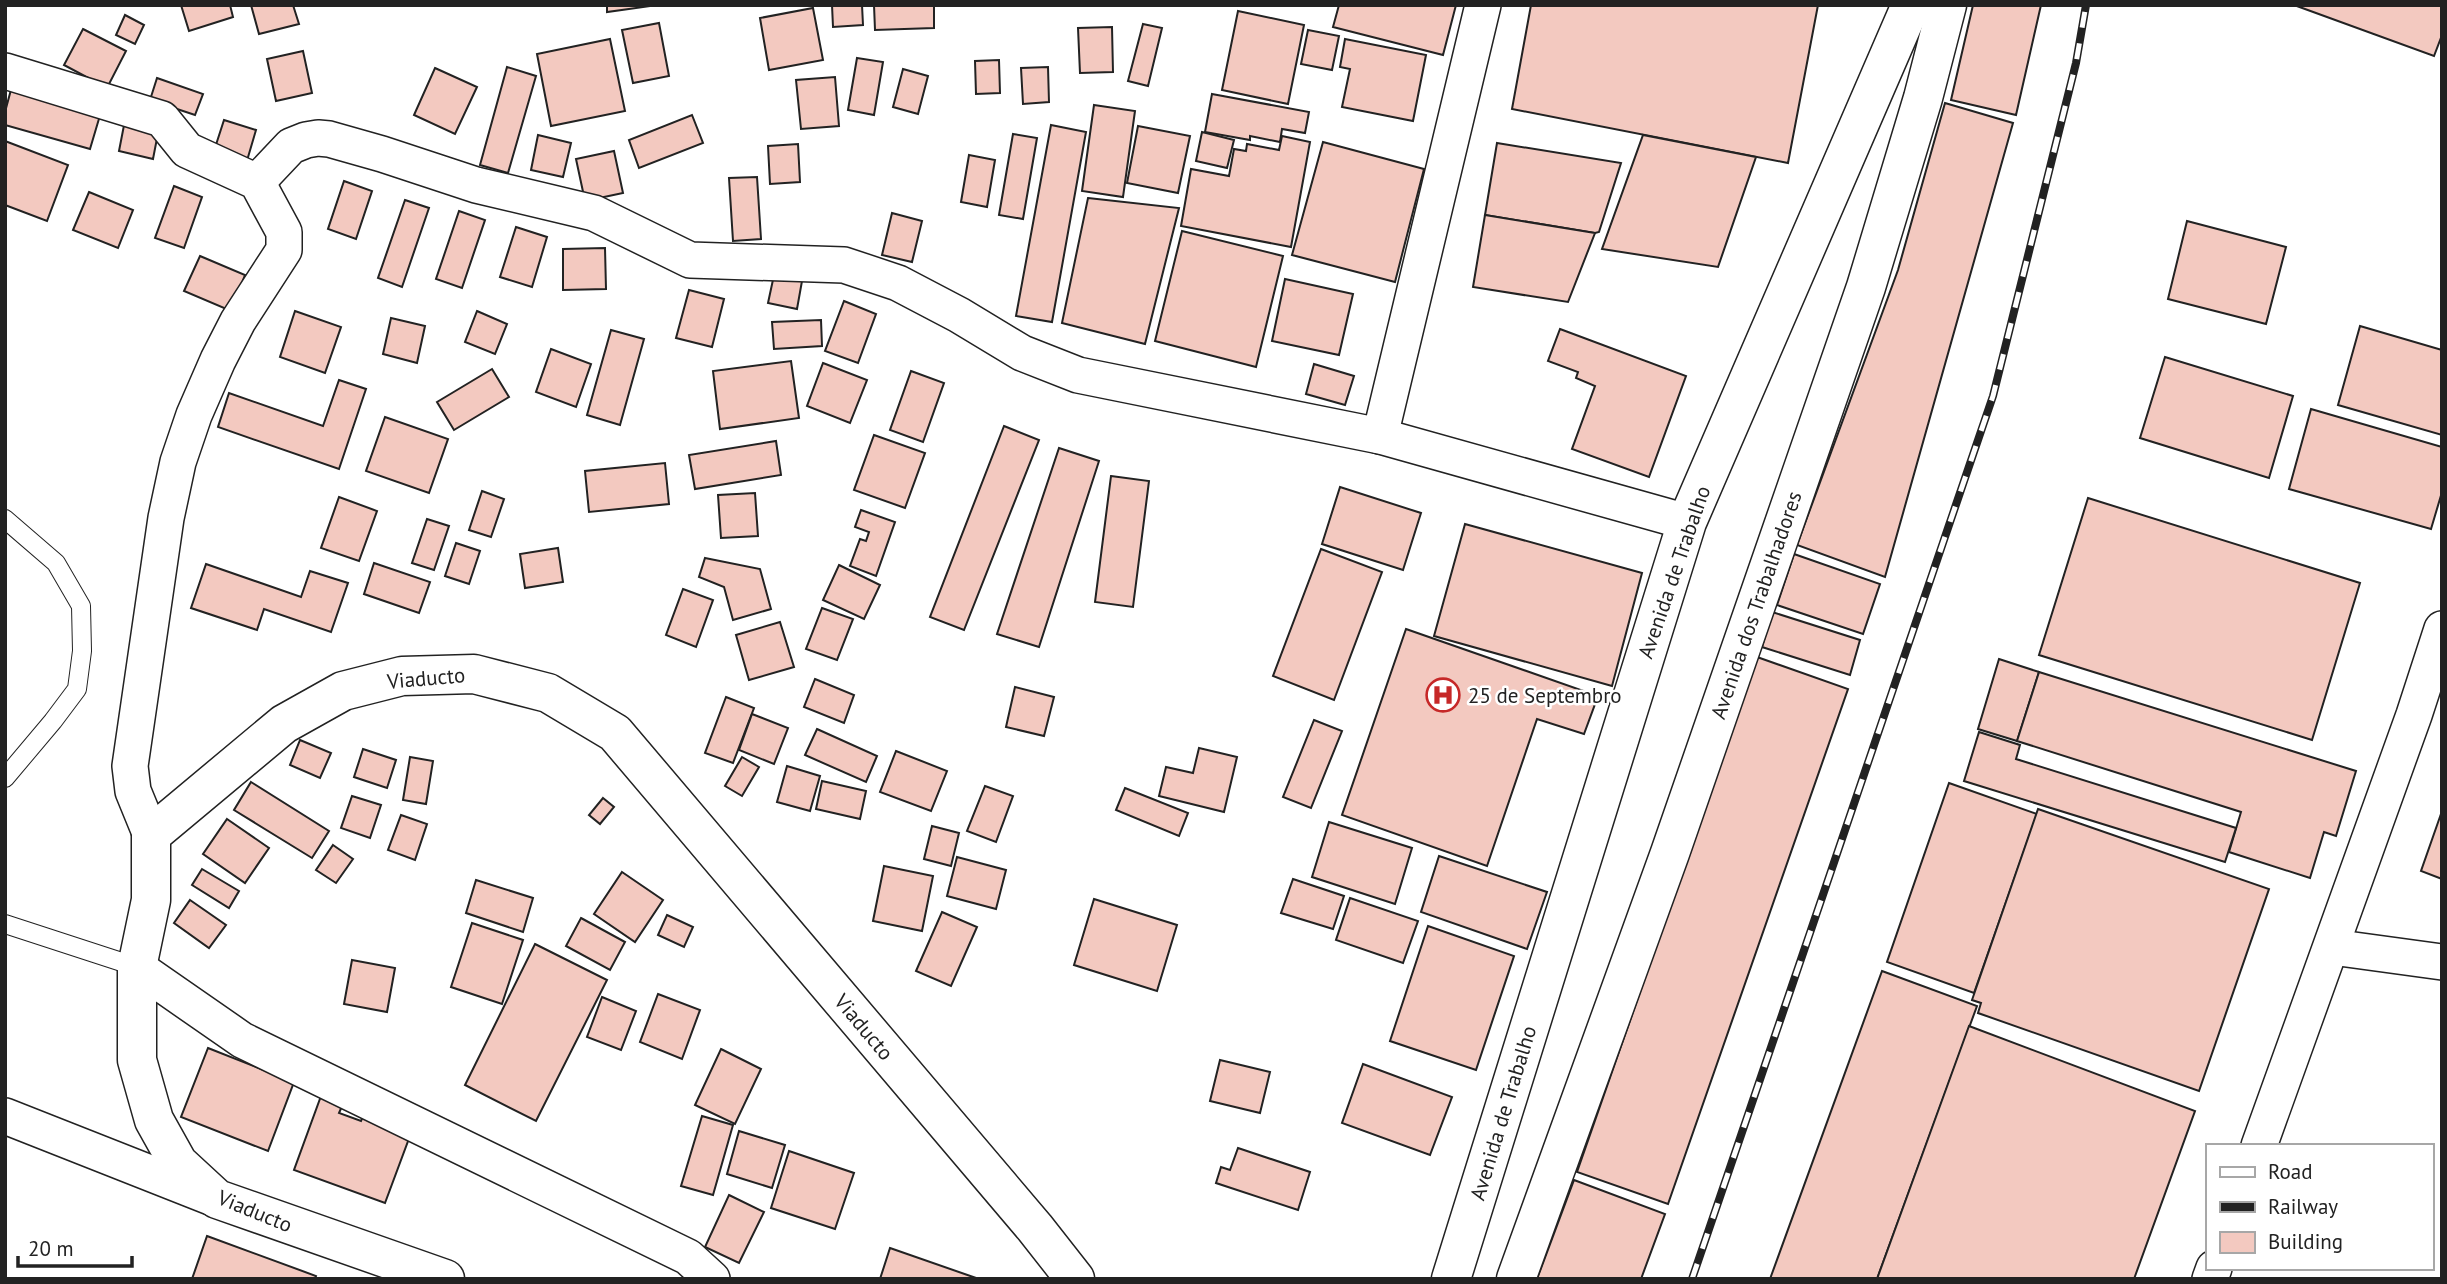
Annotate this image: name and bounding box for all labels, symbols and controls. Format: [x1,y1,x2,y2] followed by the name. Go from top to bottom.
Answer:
[1632,482,1716,662] street label: Avenida de Trabalho
[1704,488,1808,722] street label: Avenida dos Trabalhadores
[385,661,466,695] street label: Viaducto
[1424,676,1462,714] hospital icon: 25 de Septembro
[1468,682,1622,709] place label: 25 de Septembro
[828,988,899,1066] street label: Viaducto
[1464,1022,1542,1204] street label: Avenida de Trabalho
[2206,1144,2433,1270] legend
[2268,1158,2312,1185] text: Road
[213,1183,296,1238] street label: Viaducto
[2268,1193,2338,1220] text: Railway
[18,1224,131,1268] scale bar
[2268,1228,2343,1255] text: Building
[28,1235,74,1262] text: 20 m

